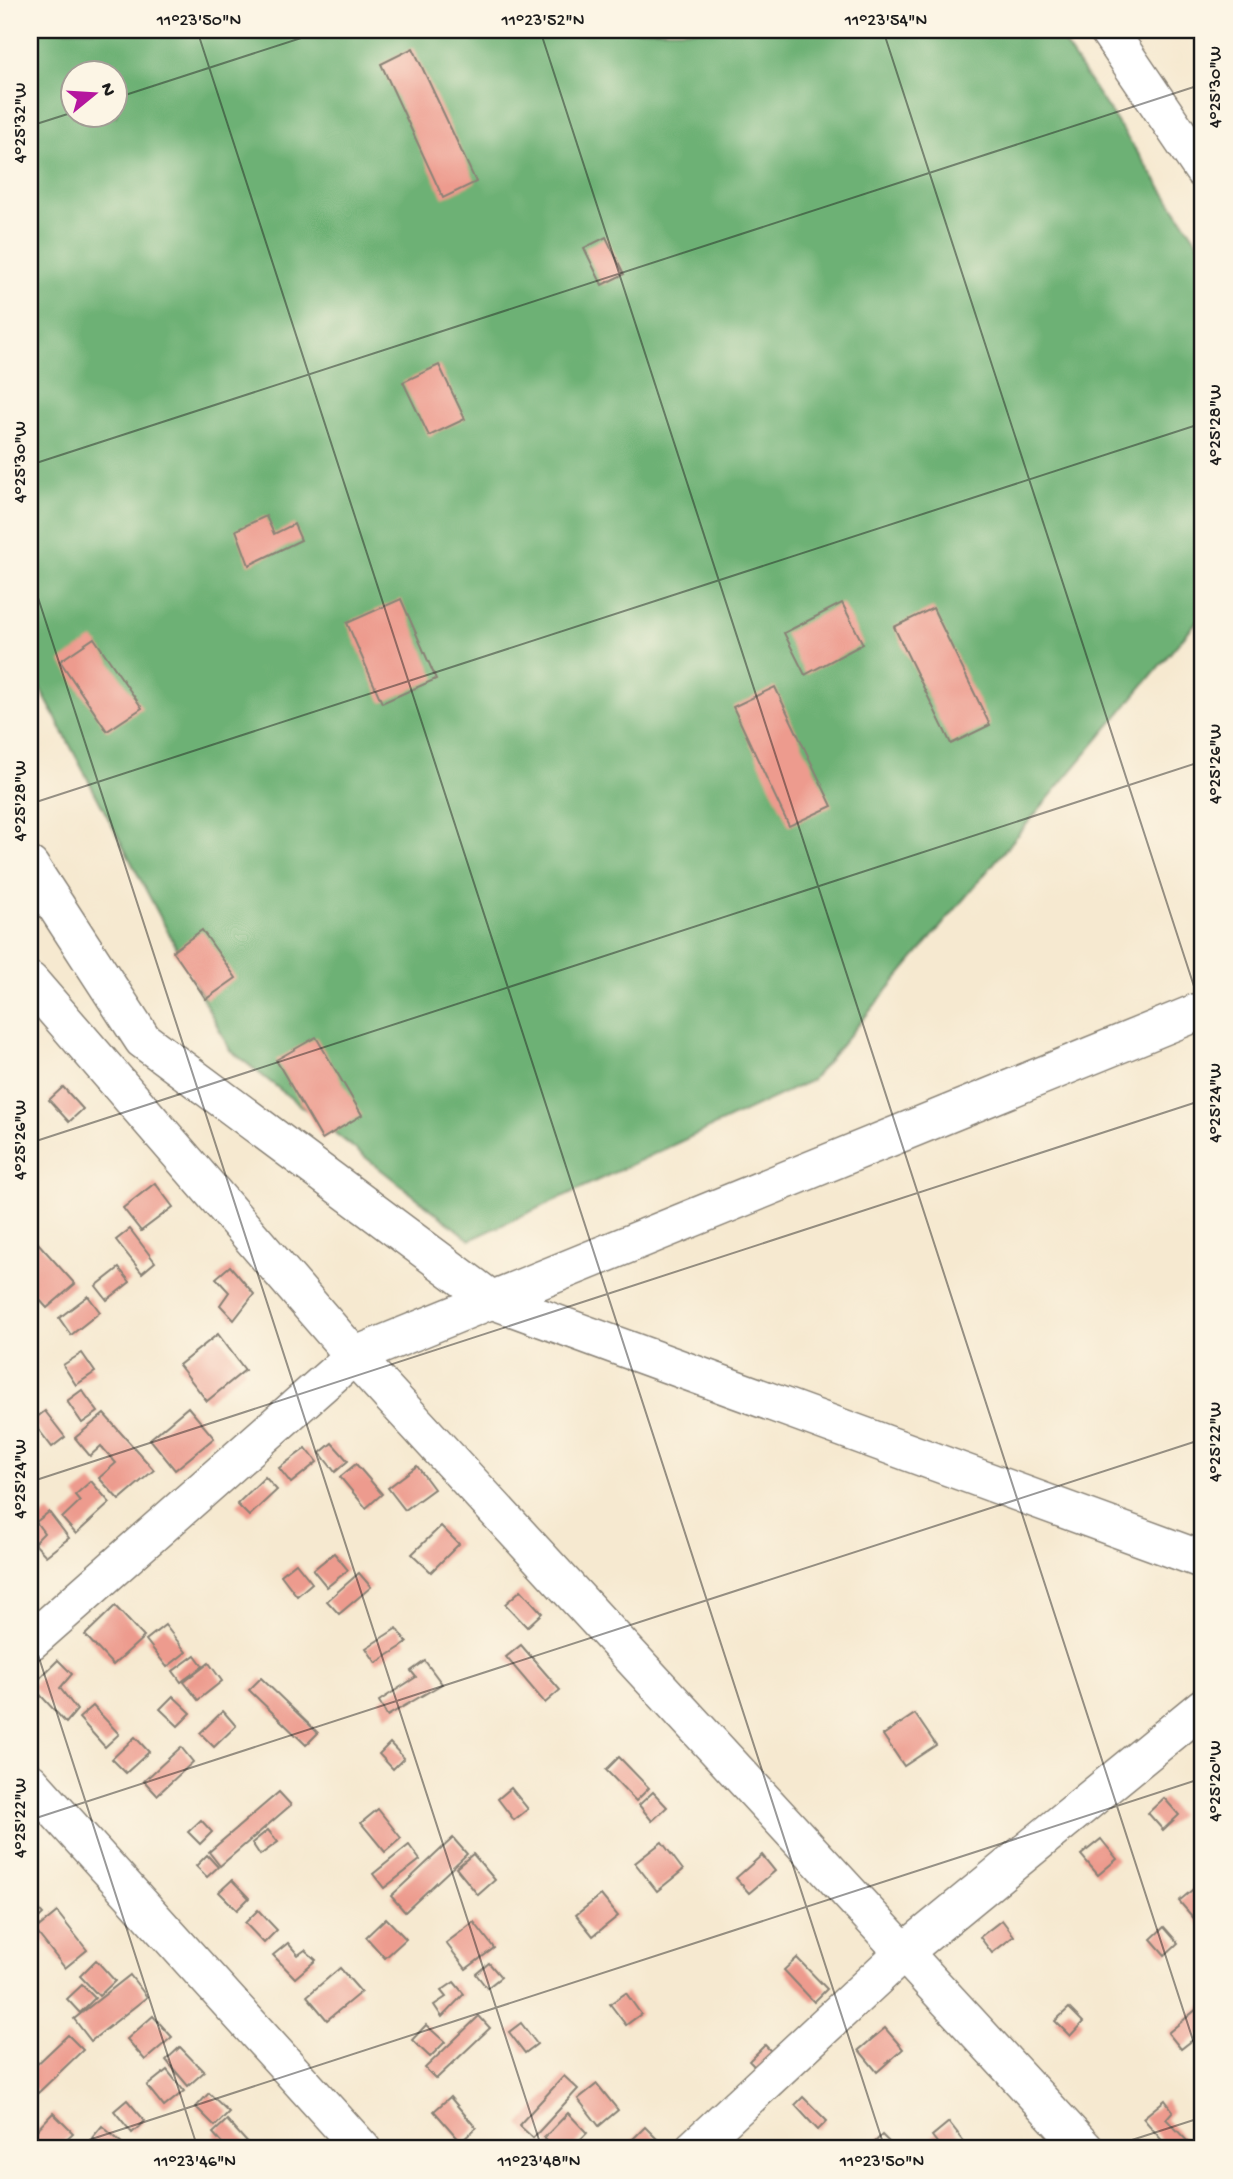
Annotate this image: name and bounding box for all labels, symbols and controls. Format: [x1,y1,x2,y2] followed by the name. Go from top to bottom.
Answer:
[156,11,241,32] text: 11°23'50"N
[501,11,584,32] text: 11°23'52"N
[844,11,927,32] text: 11°23'54"N
[1206,46,1227,128] text: 4°25'30"W
[60,60,130,130] north arrow
[94,80,120,99] text: N
[11,83,32,163] text: 4°25'32"W
[1206,385,1227,465] text: 4°25'28"W
[11,421,32,503] text: 4°25'30"W
[1206,724,1227,804] text: 4°25'26"W
[11,761,32,841] text: 4°25'28"W
[1206,1063,1227,1143] text: 4°25'24"W
[11,1100,32,1180] text: 4°25'26"W
[1206,1402,1227,1482] text: 4°25'22"W
[11,1439,32,1519] text: 4°25'24"W
[1206,1740,1227,1822] text: 4°25'20"W
[11,1778,32,1858] text: 4°25'22"W
[153,2152,236,2173] text: 11°23'46"N
[497,2152,580,2173] text: 11°23'48"N
[839,2152,924,2173] text: 11°23'50"N

